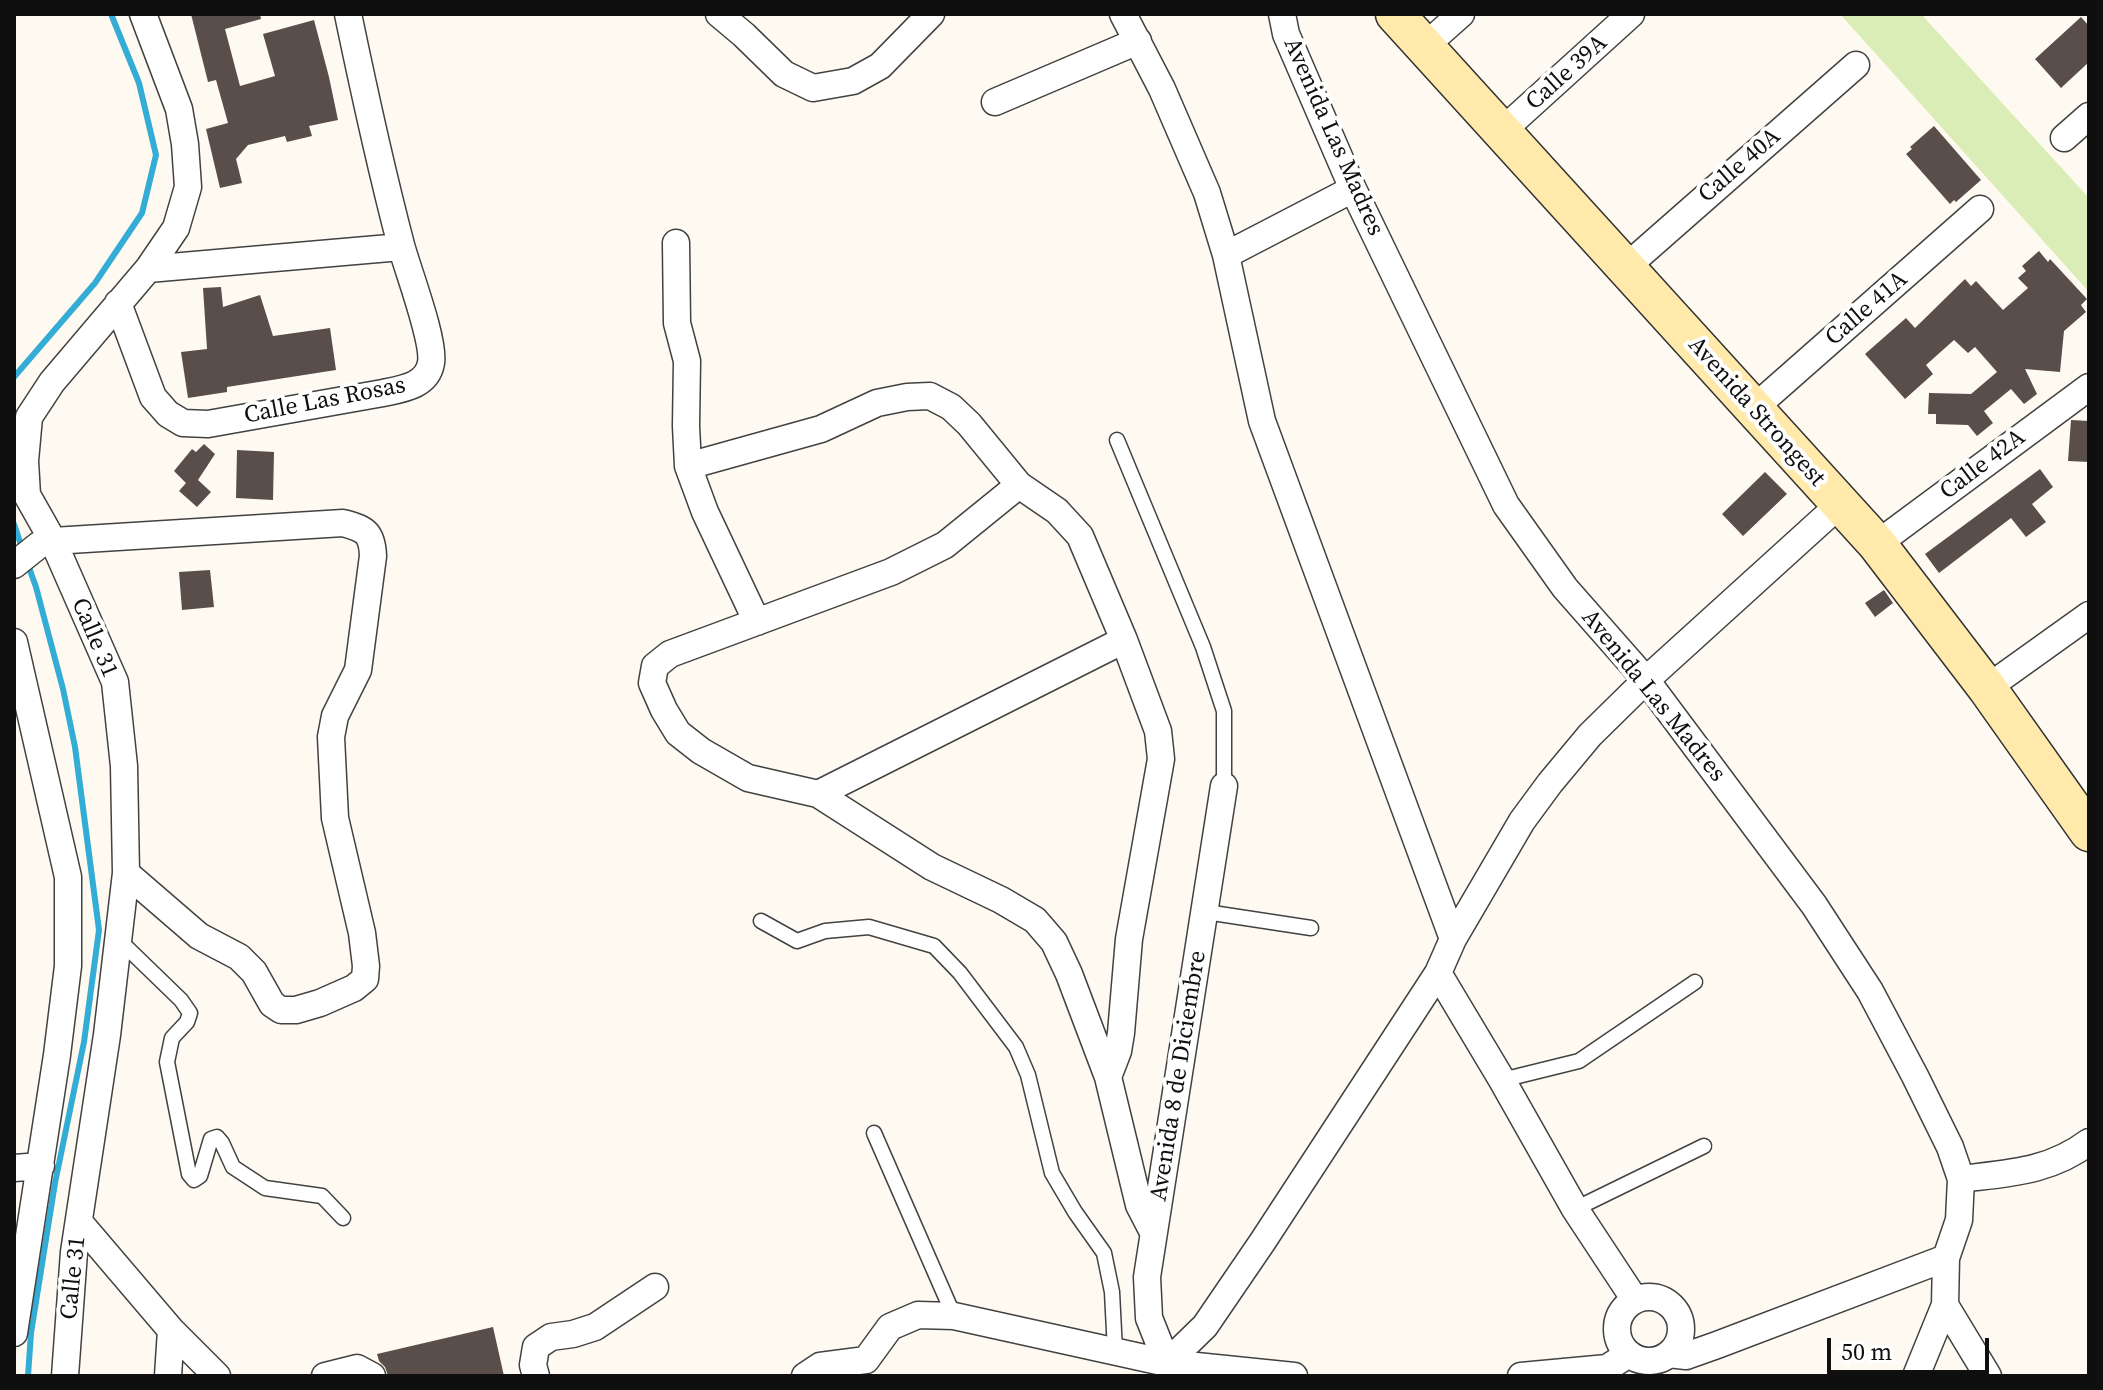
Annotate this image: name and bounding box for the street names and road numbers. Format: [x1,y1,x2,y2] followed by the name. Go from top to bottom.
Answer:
[1520,29,1614,117] street label: Calle 39A
[1276,34,1390,240] street label: Avenida Las Madres
[1693,123,1787,209] street label: Calle 40A
[1820,266,1914,352] street label: Calle 41A
[1681,331,1831,493] street label: Avenida Strongest
[242,371,408,431] street label: Calle Las Rosas
[1935,424,2031,506] street label: Calle 42A
[64,594,124,682] street label: Calle 31
[1575,604,1731,788] street label: Avenida Las Madres
[1145,949,1213,1203] street label: Avenida 8 de Diciembre
[55,1235,93,1321] street label: Calle 31

